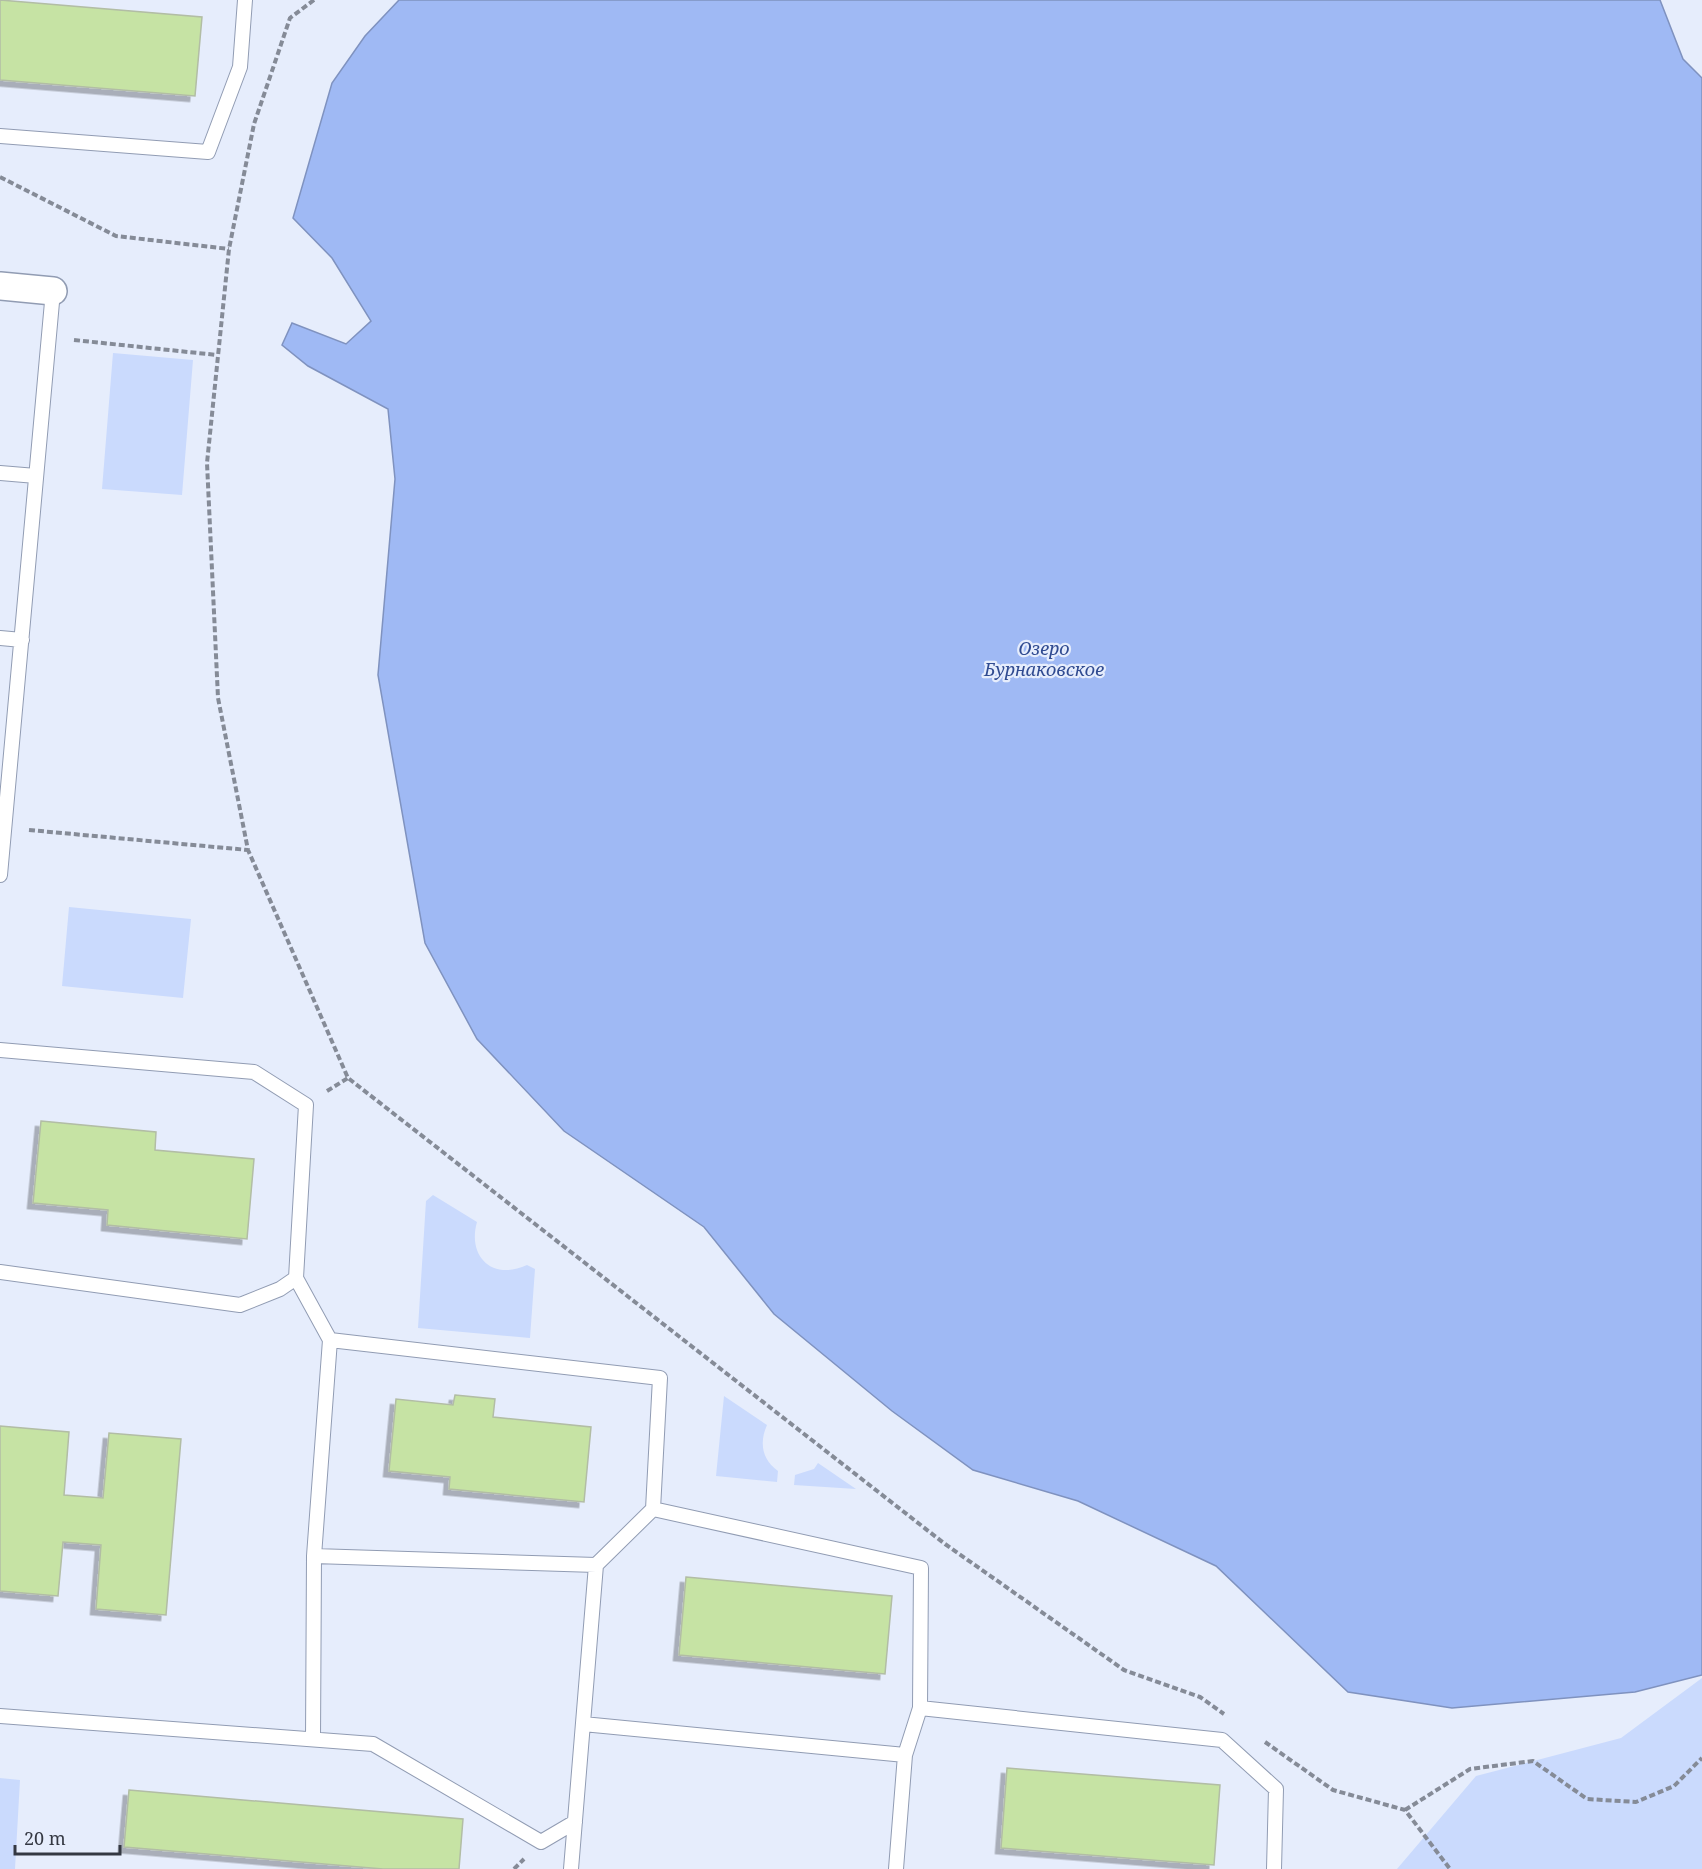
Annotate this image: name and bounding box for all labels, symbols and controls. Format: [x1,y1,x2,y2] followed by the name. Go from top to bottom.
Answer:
[983,636,1104,681] water label: Озеро Бурнаковское
[15,1818,120,1856] scale bar
[24,1826,66,1850] text: 20 m

